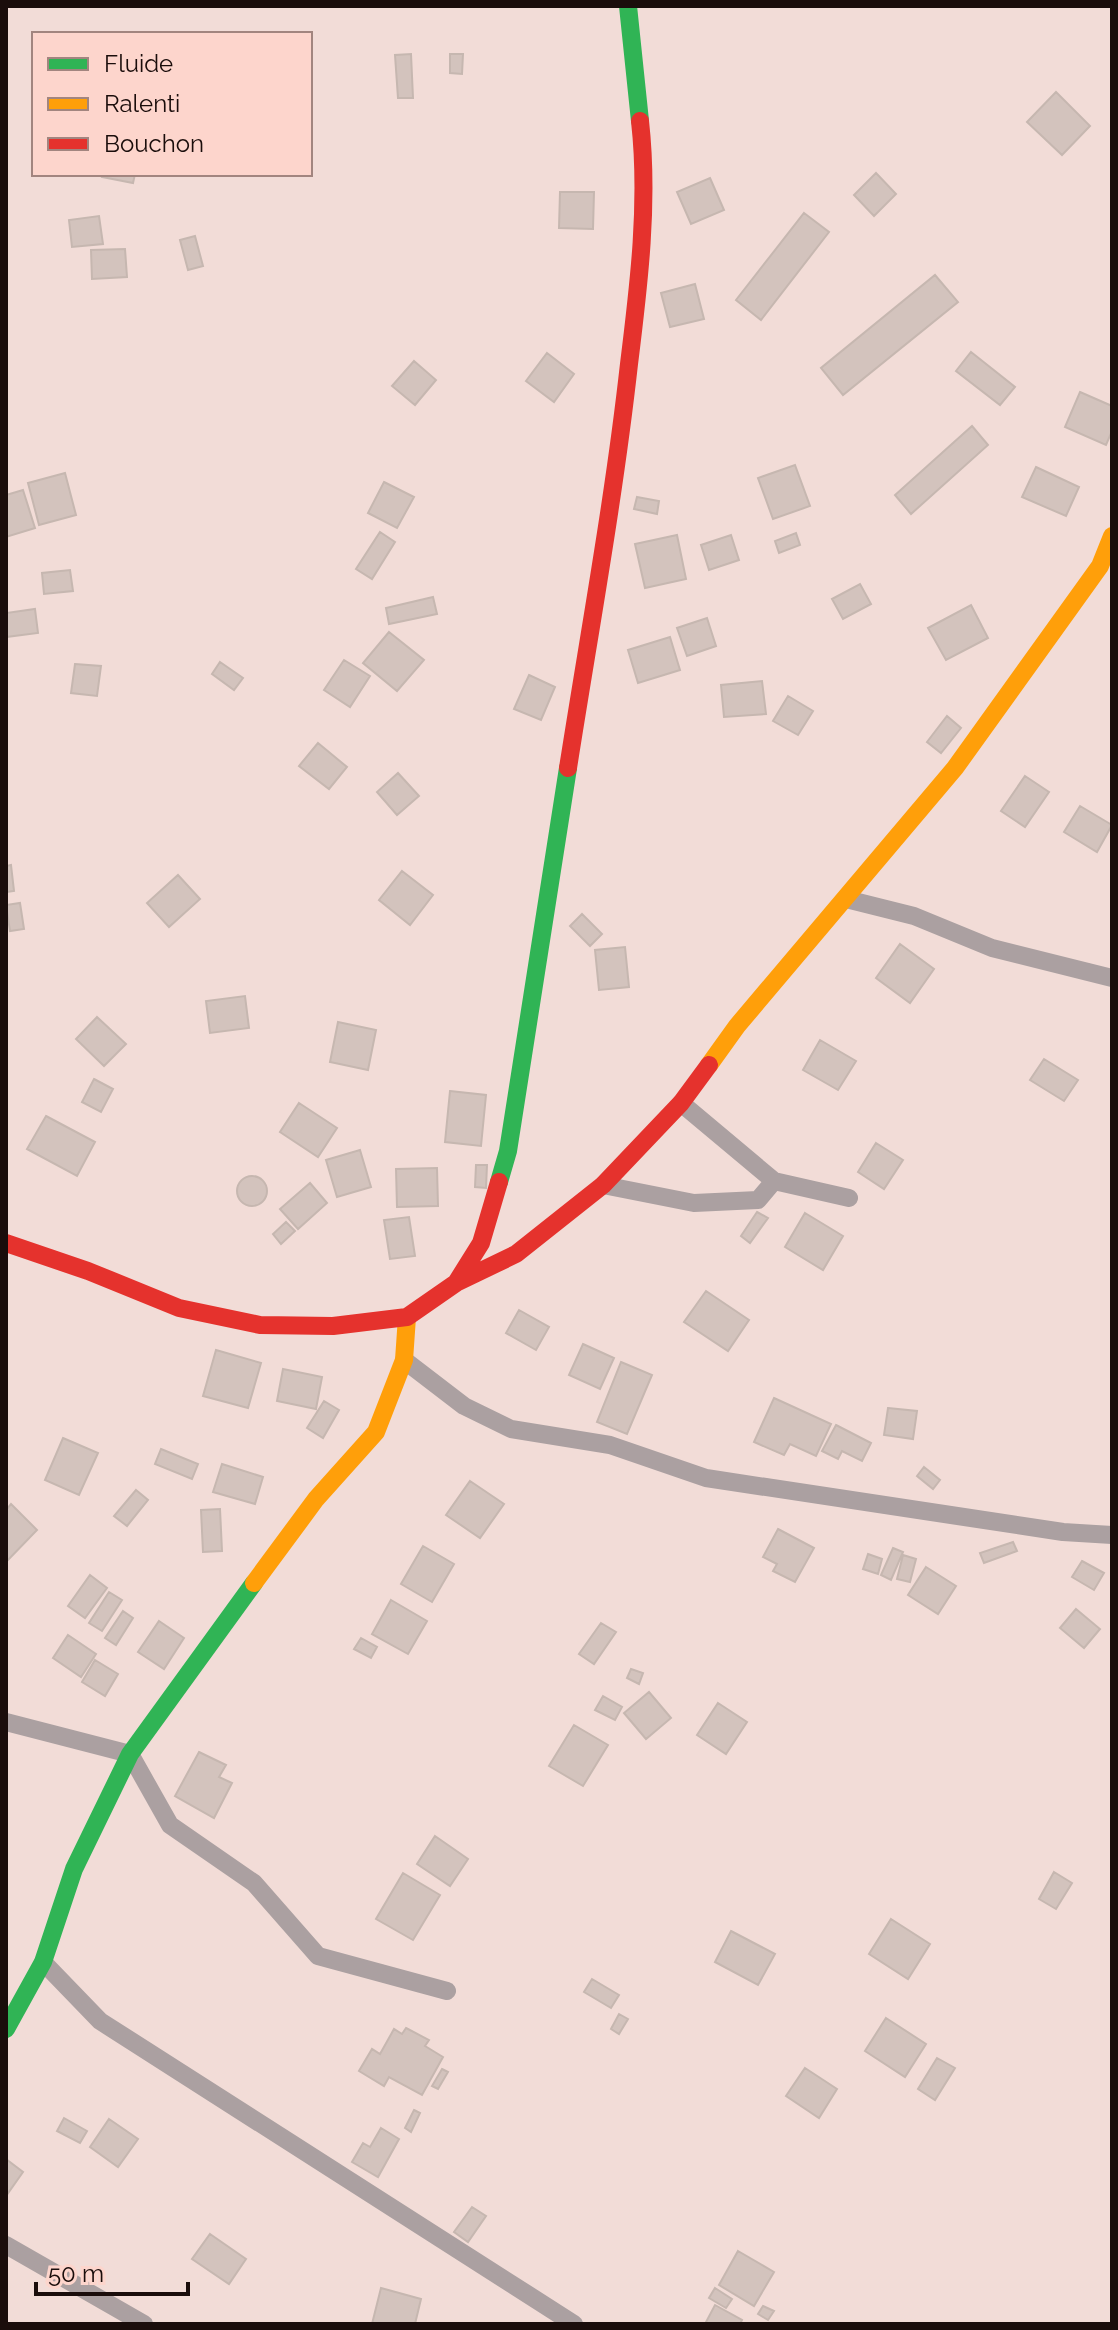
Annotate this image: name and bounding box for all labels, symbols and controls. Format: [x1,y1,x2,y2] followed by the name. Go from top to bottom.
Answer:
[32,32,312,176] legend
[104,49,173,78] text: Fluide
[104,89,180,118] text: Ralenti
[104,129,204,158] text: Bouchon
[36,2246,188,2296] scale bar
[48,2259,104,2288] text: 50 m

